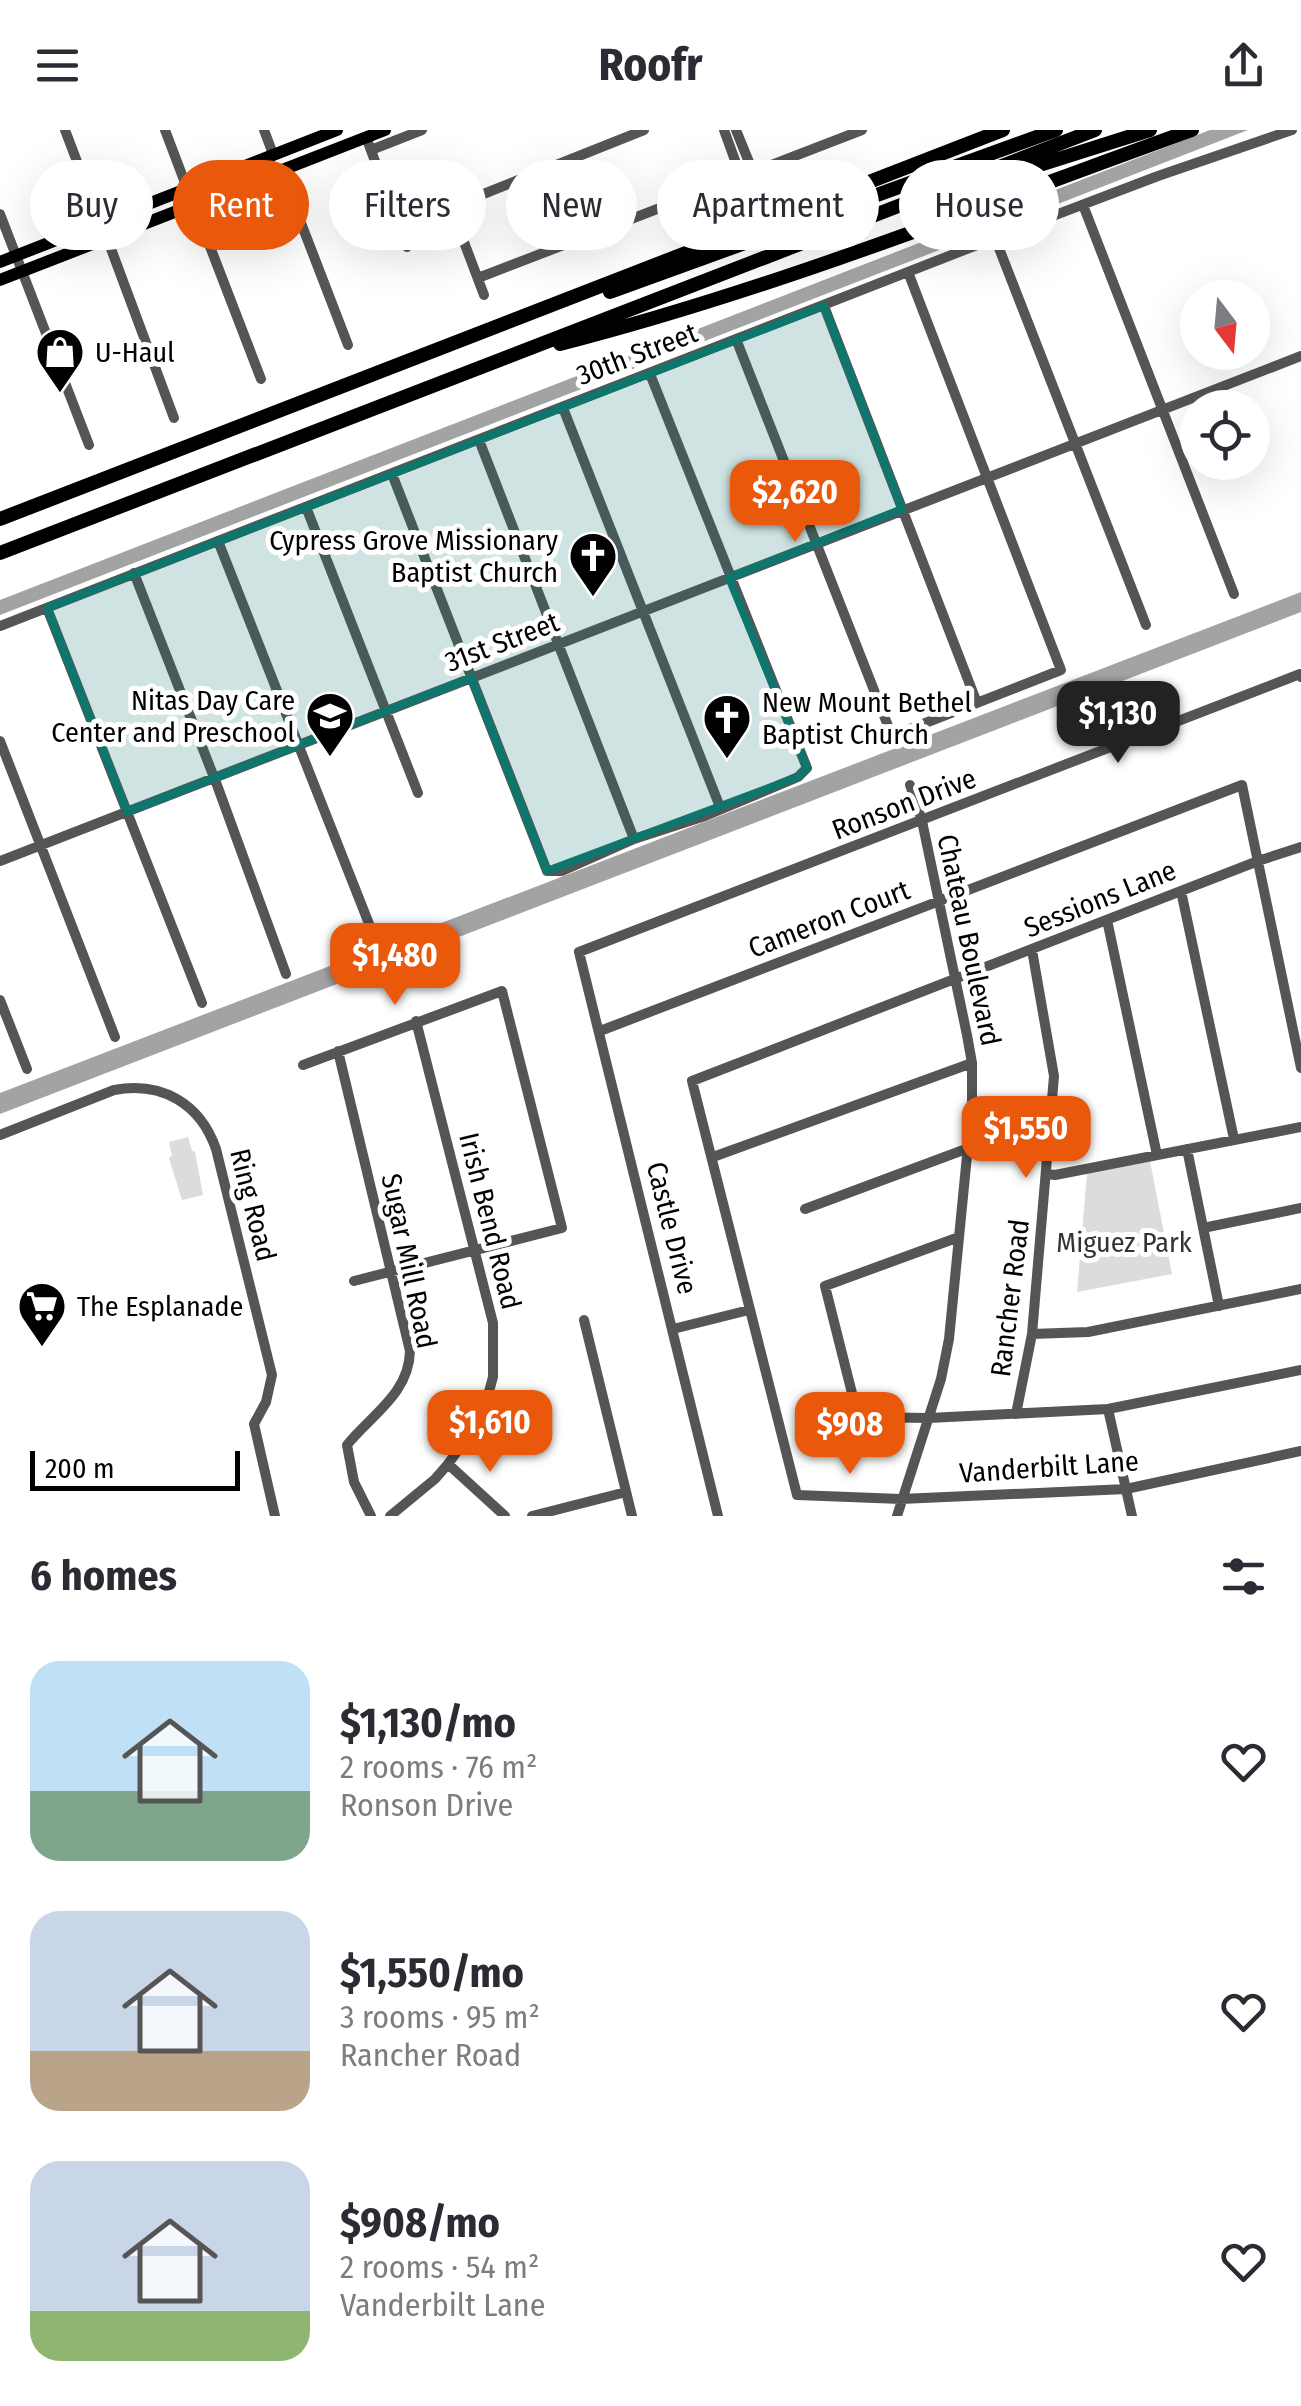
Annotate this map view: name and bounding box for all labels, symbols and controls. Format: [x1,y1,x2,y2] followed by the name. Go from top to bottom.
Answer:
[30,38,85,93] icon: menu
[599,38,702,92] text: Roofr
[1216,38,1271,93] icon: share
[30,160,153,250] chip: Buy
[173,160,309,250] chip: Rent
[329,160,486,250] chip: Filters
[506,160,637,250] chip: New
[657,160,879,250] chip: Apartment
[899,160,1059,250] chip: House
[1180,280,1270,370] north arrow
[1180,280,1270,480] map controls
[572,316,703,392] street label: 30th Street
[34,326,86,394] shop icon: U-Haul
[95,336,175,369] place label: U-Haul
[1180,390,1270,480] button: locate
[714,460,876,545] pin: $2,620
[752,473,838,511] text: $2,620
[269,524,559,589] place label: Cypress Grove Missionary Baptist Church
[567,530,619,598] church icon: Cypress Grove Missionary Baptist Church
[440,605,564,679] street label: 31st Street
[1037,681,1199,766] pin: $1,130
[51,684,295,749] place label: Nitas Day Care Center and Preschool
[762,686,972,751] place label: New Mount Bethel Baptist Church
[304,690,356,758] school or university icon: Nitas Day Care Center and Preschool
[701,692,753,760] church icon: New Mount Bethel Baptist Church
[1079,694,1157,732] text: $1,130
[827,761,981,847] street label: Ronson Drive
[930,831,1008,1049] street label: Chateau Boulevard
[1019,854,1181,944] street label: Sessions Lane
[744,873,915,965] street label: Cameron Court
[314,923,476,1008] pin: $1,480
[352,936,438,974] text: $1,480
[945,1096,1107,1181] pin: $1,550
[984,1109,1068,1147] text: $1,550
[452,1129,528,1313] street label: Irish Bend Road
[223,1145,283,1265] street label: Ring Road
[640,1158,704,1298] street label: Castle Drive
[374,1171,444,1351] street label: Sugar Mill Road
[984,1217,1036,1379] street label: Rancher Road
[1056,1226,1193,1259] park label: Miguez Park
[16,1280,68,1348] supermarket icon: The Esplanade
[77,1290,243,1323] place label: The Esplanade
[409,1390,571,1475] pin: $1,610
[791,1392,909,1477] pin: $908
[449,1403,531,1441] text: $1,610
[817,1405,883,1443] text: $908
[958,1444,1140,1490] street label: Vanderbilt Lane
[30,1446,240,1490] scale bar
[45,1452,115,1485] text: 200 m
[1216,1549,1271,1604] icon: filters
[30,1551,177,1601] text: 6 homes
[340,1698,516,1748] text: $1,130/mo
[110,1701,230,1821] icon: home
[1216,1734,1271,1789] icon: heart
[340,1748,537,1786] text: 2 rooms · 76 m²
[340,1786,513,1824] text: Ronson Drive
[340,1948,524,1998] text: $1,550/mo
[110,1951,230,2071] icon: home
[1216,1984,1271,2039] icon: heart
[340,1998,540,2036] text: 3 rooms · 95 m²
[340,2036,521,2074] text: Rancher Road
[340,2198,500,2248] text: $908/mo
[110,2201,230,2321] icon: home
[1216,2234,1271,2289] icon: heart
[340,2248,539,2286] text: 2 rooms · 54 m²
[340,2286,546,2324] text: Vanderbilt Lane

